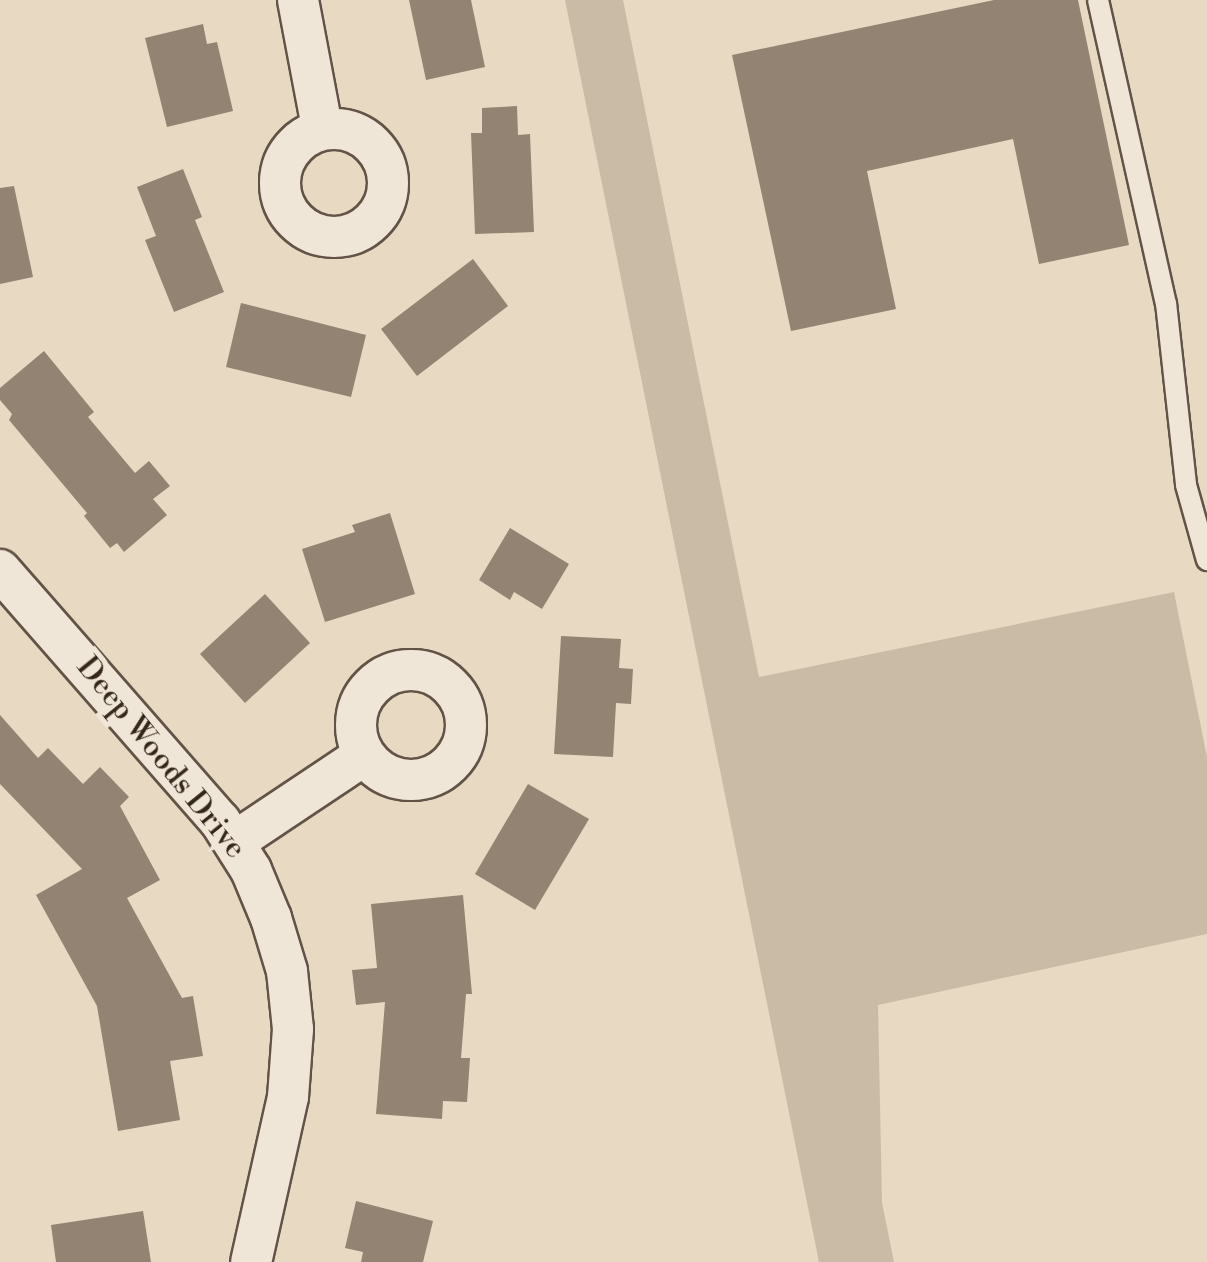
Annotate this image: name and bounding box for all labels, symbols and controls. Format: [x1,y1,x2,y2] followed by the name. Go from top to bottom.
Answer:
[69,650,253,866] street label: Deep Woods Drive

